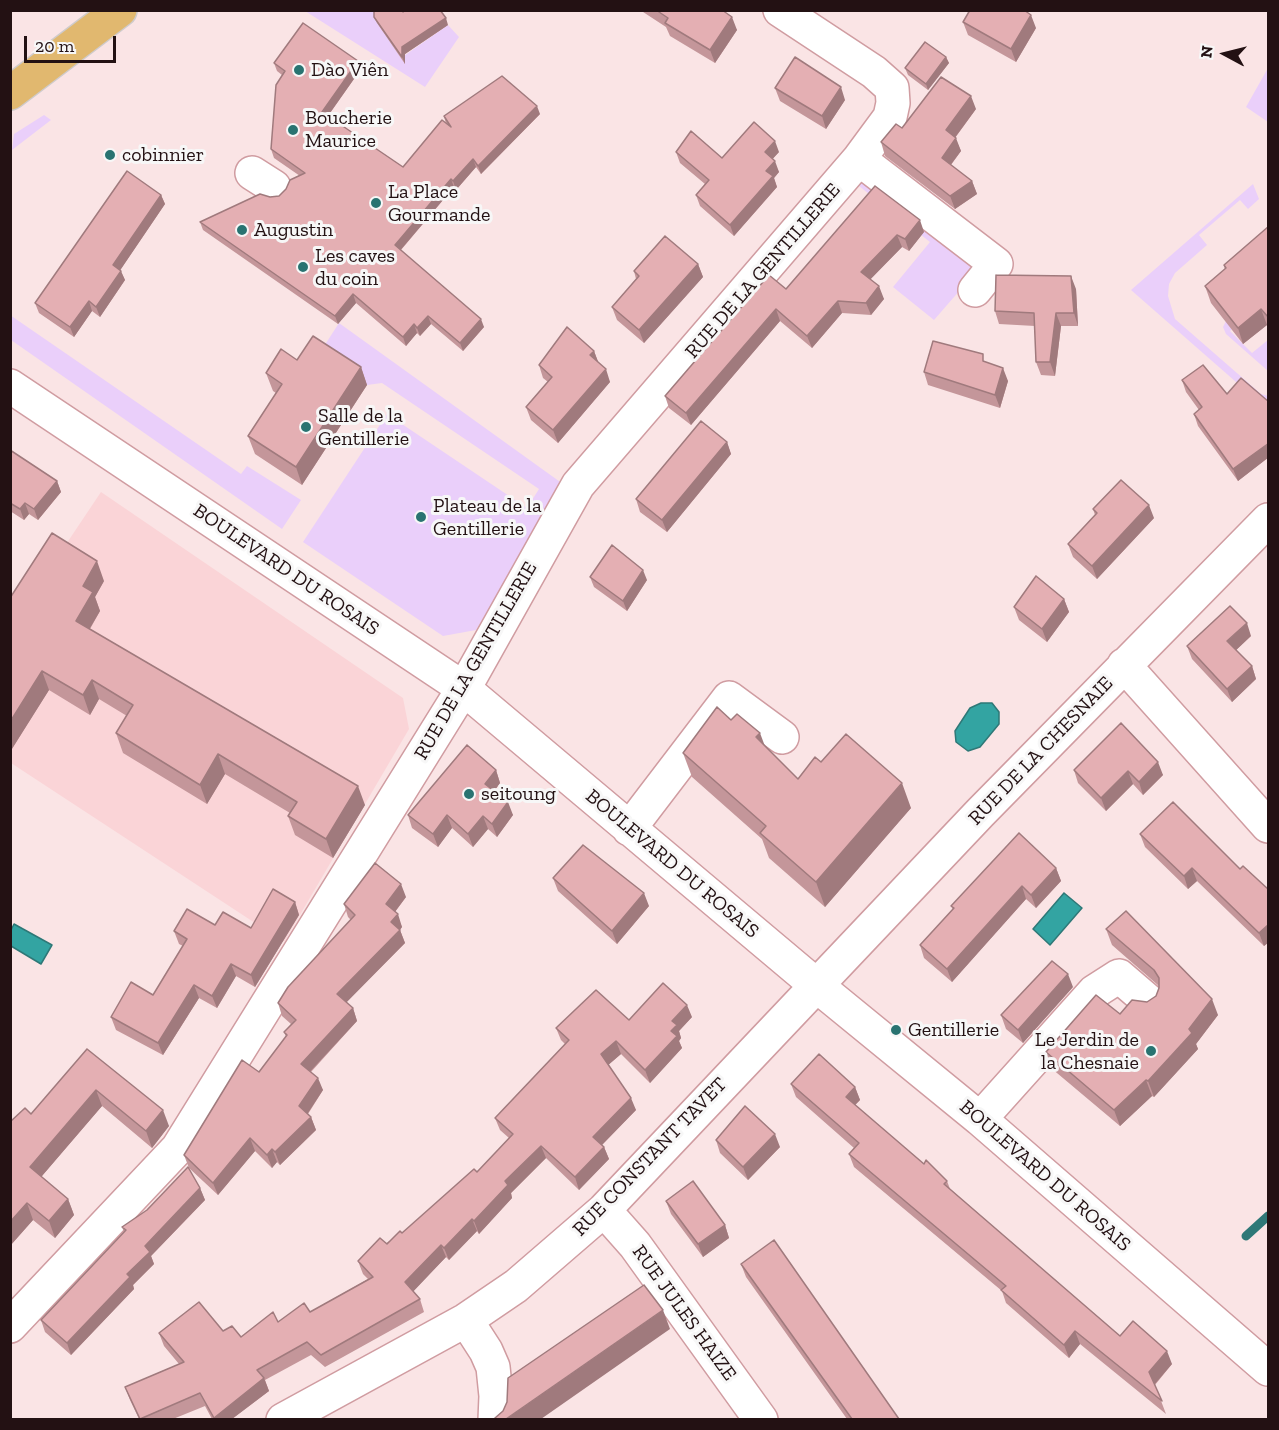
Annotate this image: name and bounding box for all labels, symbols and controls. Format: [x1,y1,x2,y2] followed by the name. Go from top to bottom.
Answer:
[27,24,118,62] scale bar
[1195,24,1255,84] north arrow
[35,35,74,57] text: 20 m
[1196,45,1217,59] text: N
[311,58,388,82] place label: Dào Viên
[292,63,306,77] marker: Dào Viên
[305,106,392,153] place label: Boucherie Maurice
[286,123,300,137] marker: Boucherie Maurice
[122,143,204,167] place label: cobinnier
[103,148,117,162] marker: cobinnier
[680,178,846,364] street label: RUE DE LA GENTILLERIE
[388,180,490,227] place label: La Place Gourmande
[369,196,383,210] marker: La Place Gourmande
[254,218,333,242] place label: Augustin
[235,223,249,237] marker: Augustin
[315,244,395,291] place label: Les caves du coin
[296,260,310,274] marker: Les caves du coin
[318,404,409,451] place label: Salle de la Gentillerie
[299,420,313,434] marker: Salle de la Gentillerie
[433,494,542,541] place label: Plateau de la Gentillerie
[189,499,383,641] street label: BOULEVARD DU ROSAIS
[414,510,428,524] marker: Plateau de la Gentillerie
[409,558,543,764] street label: RUE DE LA GENTILLERIE
[964,672,1118,830] street label: RUE DE LA CHESNAIE
[481,782,556,806] place label: seitoung
[580,784,764,944] street label: BOULEVARD DU ROSAIS
[462,787,476,801] marker: seitoung
[908,1018,999,1042] place label: Gentillerie
[889,1023,903,1037] marker: Gentillerie
[1035,1028,1139,1075] place label: Le Jerdin de la Chesnaie
[1144,1044,1158,1058] marker: Le Jerdin de la Chesnaie
[568,1073,732,1241] street label: RUE CONSTANT TAVET
[955,1095,1135,1257] street label: BOULEVARD DU ROSAIS
[627,1240,741,1386] street label: RUE JULES HAIZE

